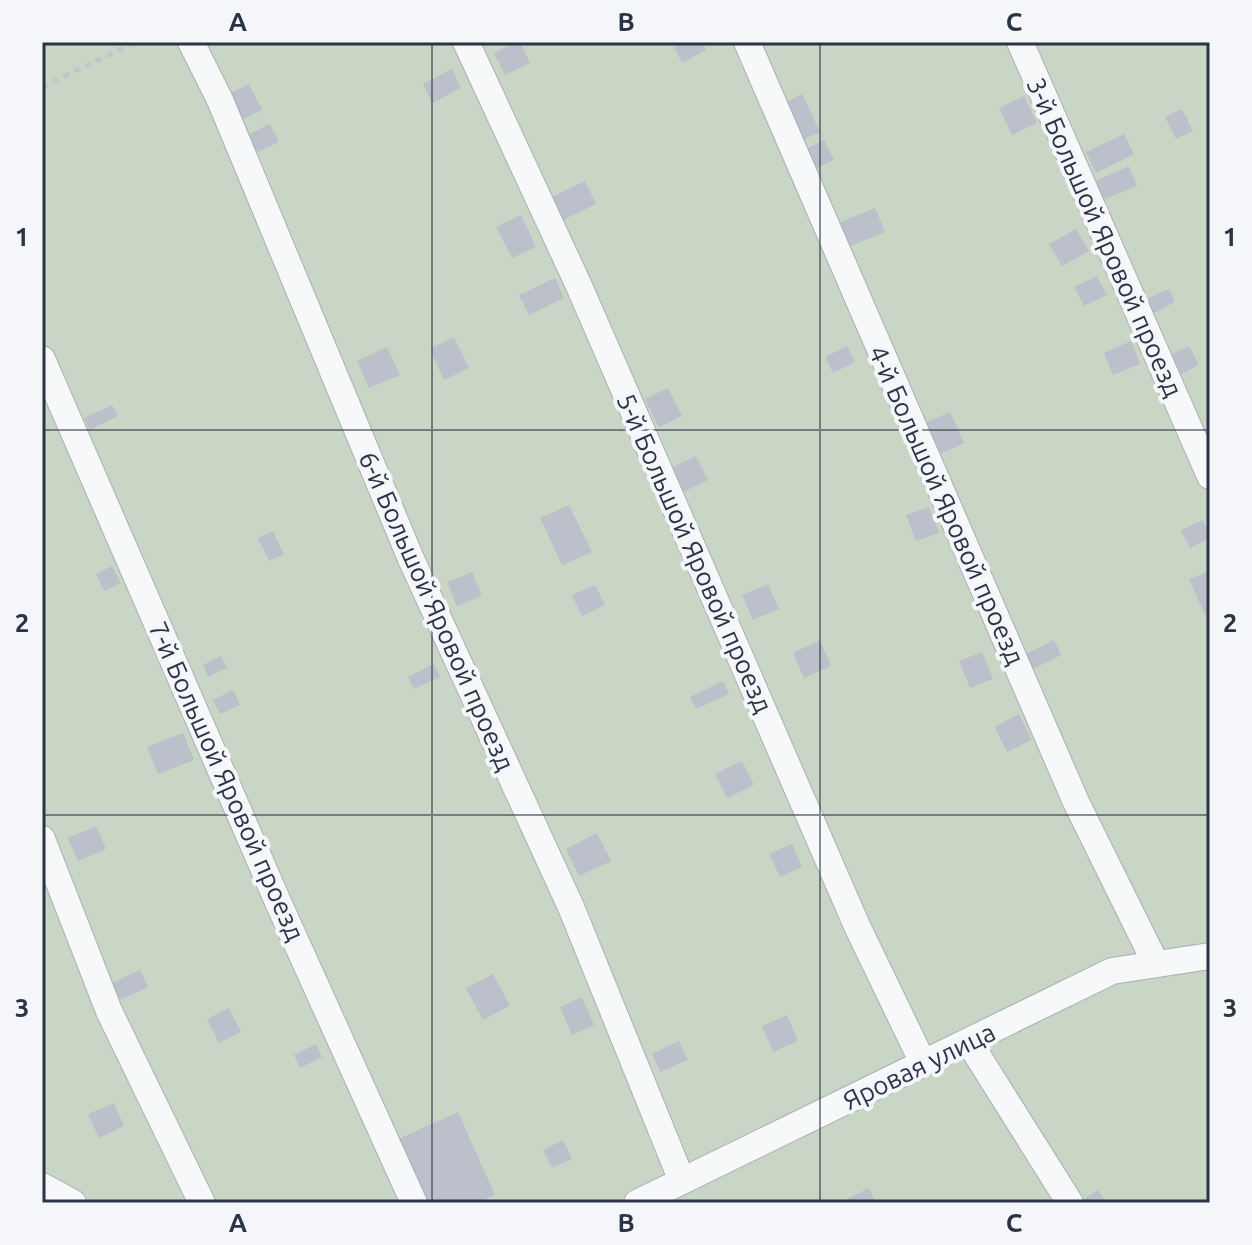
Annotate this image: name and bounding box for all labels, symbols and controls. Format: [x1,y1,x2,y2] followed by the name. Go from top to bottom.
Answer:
[229,7,248,36] text: A
[617,7,635,36] text: B
[1006,7,1023,36] text: C
[1021,73,1189,401] street label: 3-й Большой Яровой проезд
[15,222,29,251] text: 1
[1223,222,1237,251] text: 1
[863,341,1031,669] street label: 4-й Большой Яровой проезд
[611,389,779,717] street label: 5-й Большой Яровой проезд
[353,447,521,775] street label: 6-й Большой Яровой проезд
[15,608,29,637] text: 2
[1223,608,1237,637] text: 2
[143,617,311,945] street label: 7-й Большой Яровой проезд
[15,993,29,1022] text: 3
[1223,993,1237,1022] text: 3
[838,1017,1000,1115] street label: Яровая улица
[229,1208,248,1237] text: A
[617,1208,635,1237] text: B
[1006,1208,1023,1237] text: C

